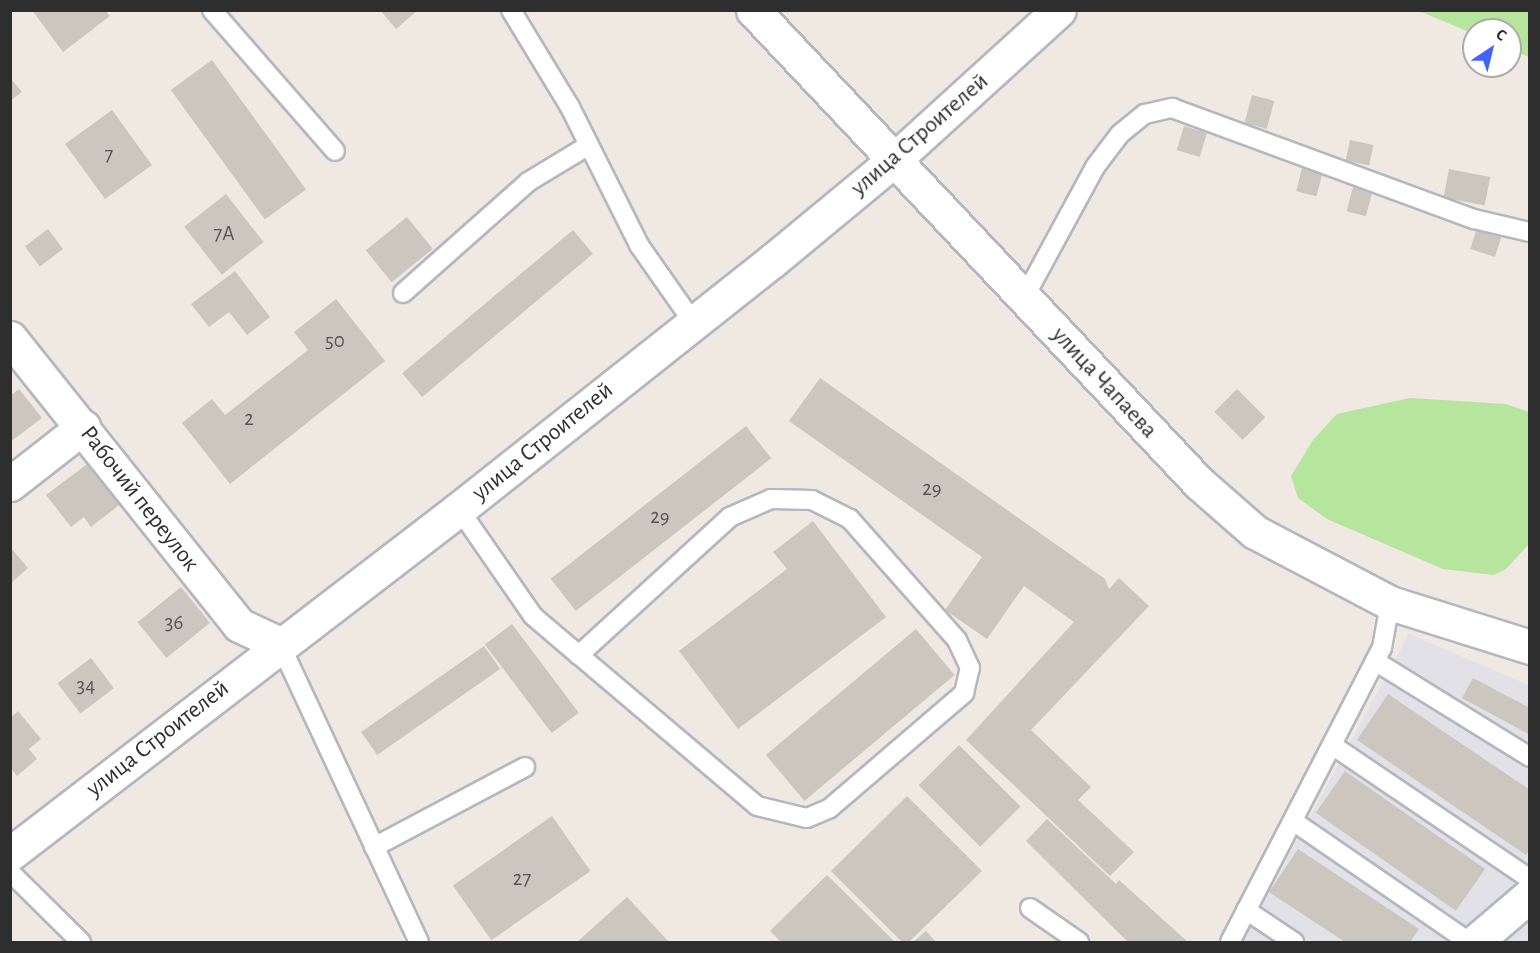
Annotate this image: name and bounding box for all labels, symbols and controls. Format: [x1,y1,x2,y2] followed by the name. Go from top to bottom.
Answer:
[1462,18,1522,78] north arrow
[1493,26,1509,44] text: С
[845,67,995,203] street label: улица Строителей
[105,142,113,168] house number: 7
[213,221,235,247] house number: 7А
[1045,321,1163,445] street label: улица Чапаева
[325,328,345,354] house number: 50
[467,376,619,508] street label: улица Строителей
[244,406,254,432] house number: 2
[73,421,205,577] street label: Рабочий переулок
[922,476,942,502] house number: 29
[650,504,670,530] house number: 29
[165,610,183,636] house number: 36
[77,673,95,699] house number: 34
[81,674,235,804] street label: улица Строителей
[513,866,531,892] house number: 27

